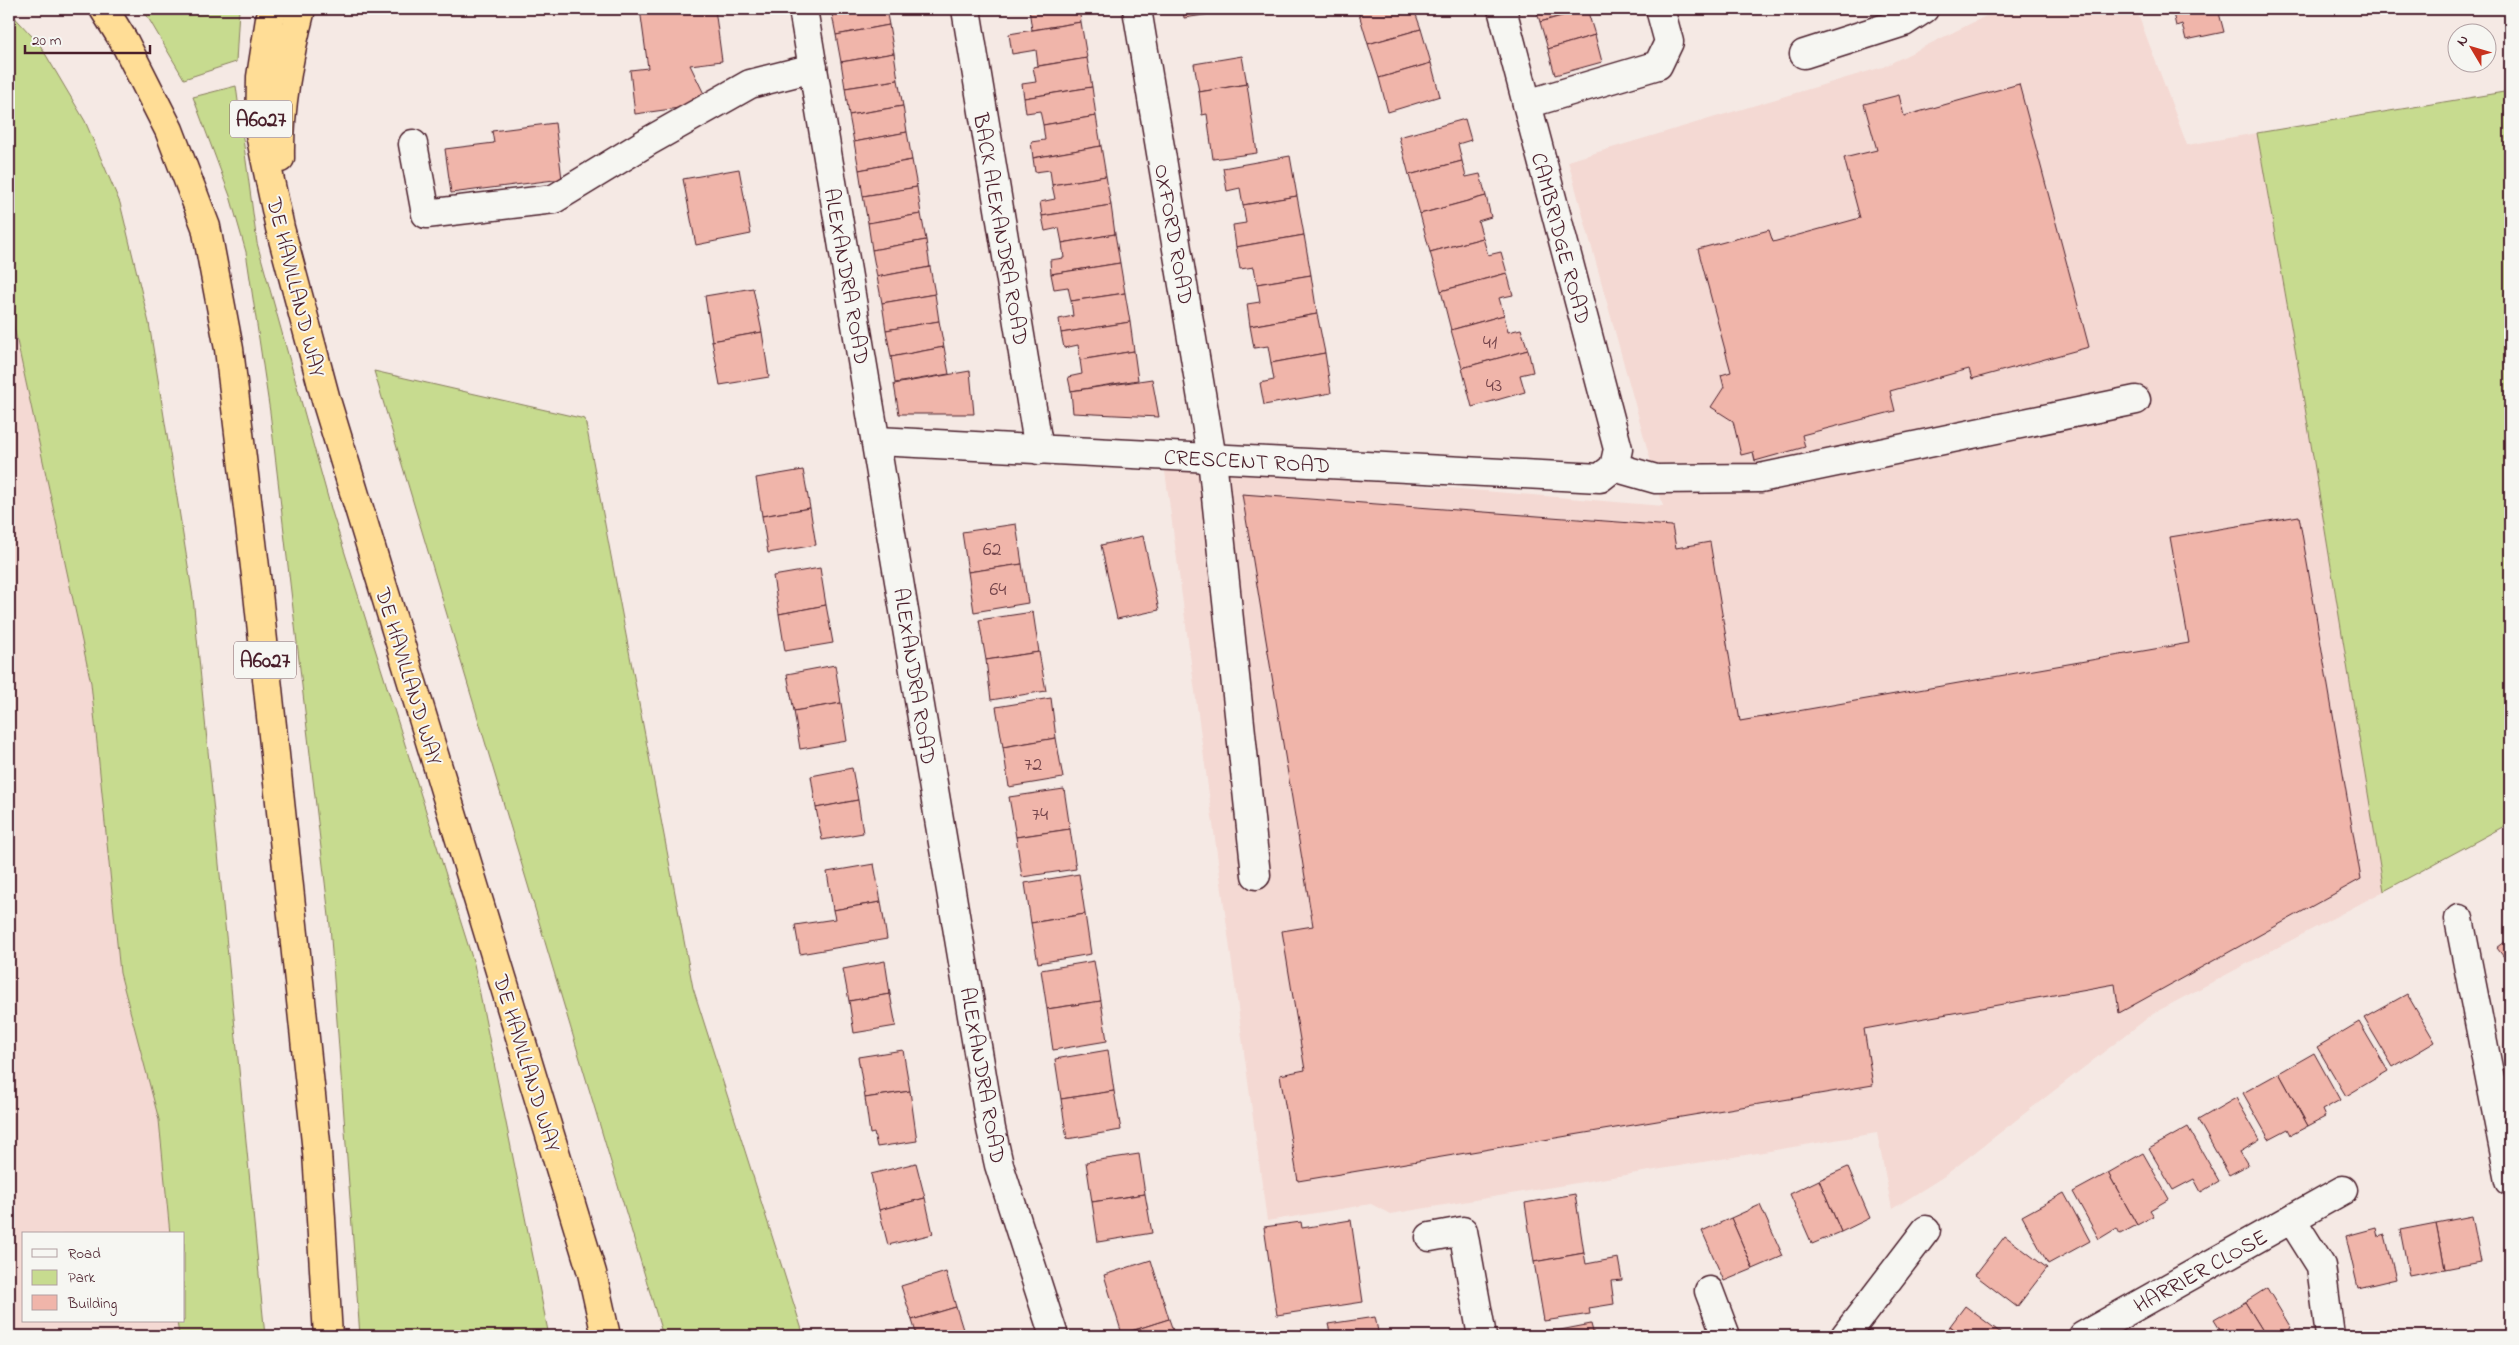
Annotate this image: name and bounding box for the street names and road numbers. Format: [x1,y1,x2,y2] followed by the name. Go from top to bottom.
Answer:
[230,100,292,138] road number: A6027
[963,110,1035,348] street label: BACK ALEXANDRA ROAD
[1521,149,1597,328] street label: CAMBRIDGE ROAD
[1144,162,1200,307] street label: OXFORD ROAD
[814,186,876,367] street label: ALEXANDRA ROAD
[256,194,332,381] street label: DE HAVILLAND WAY
[1163,443,1331,483] street label: CRESCENT ROAD
[365,583,449,769] street label: DE HAVILLAND WAY
[883,586,943,767] street label: ALEXANDRA ROAD
[234,642,296,678] road number: A6027
[483,970,567,1156] street label: DE HAVILLAND WAY
[950,985,1012,1166] street label: ALEXANDRA ROAD
[2129,1223,2274,1323] street label: HARRIER CLOSE

